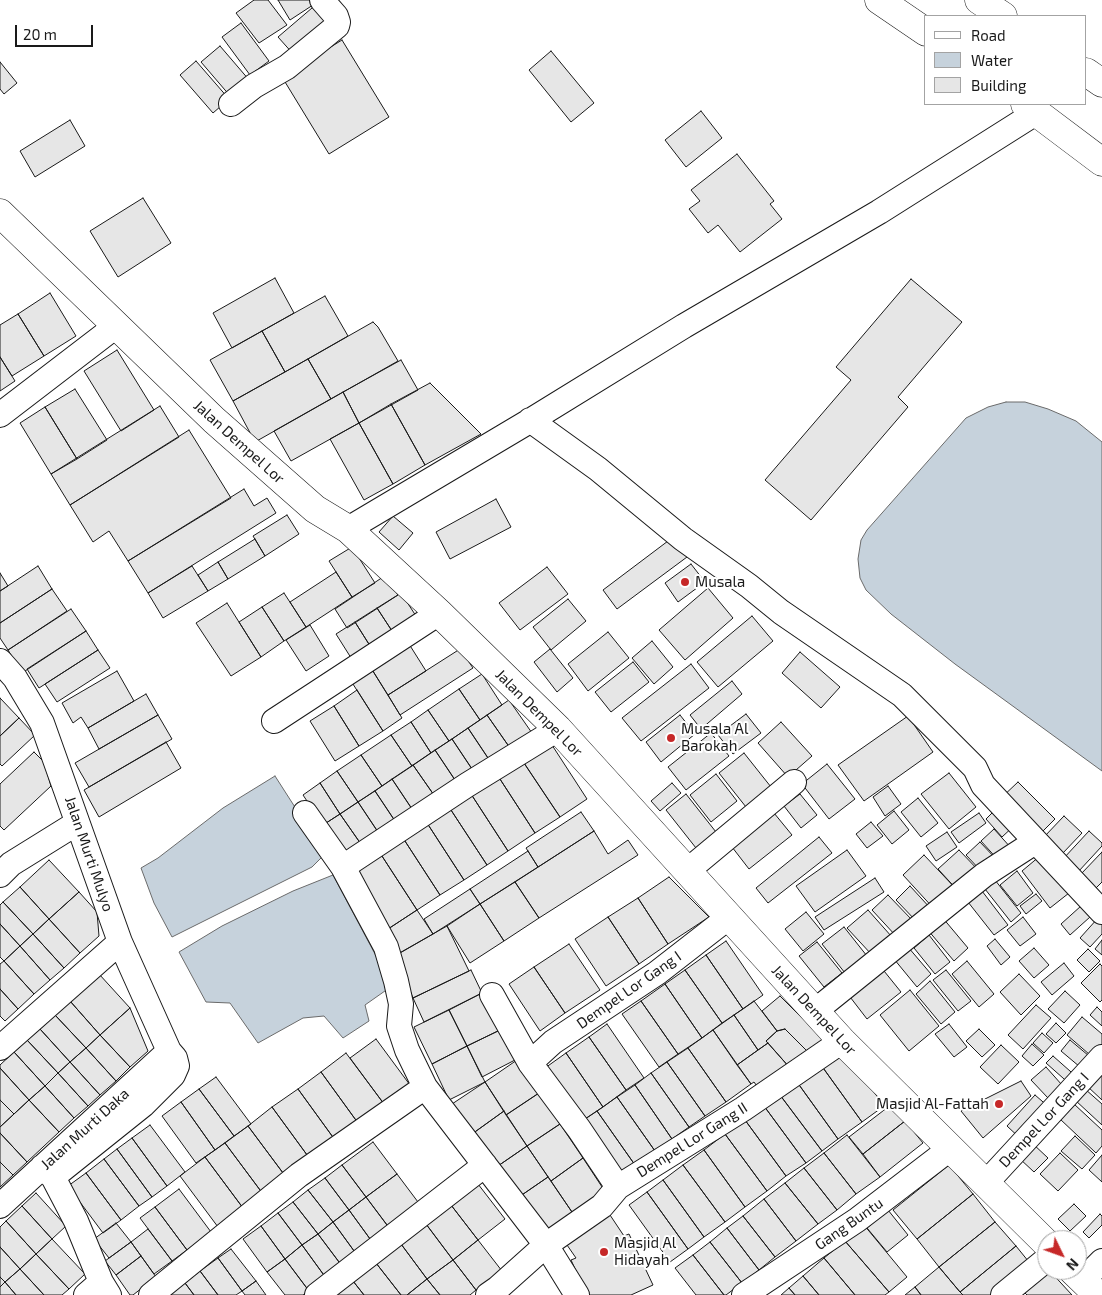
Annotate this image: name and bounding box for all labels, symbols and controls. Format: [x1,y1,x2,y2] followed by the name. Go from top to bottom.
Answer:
[18,15,95,47] scale bar
[924,15,1087,105] legend
[23,25,57,43] text: 20 m
[971,26,1006,44] text: Road
[971,51,1013,69] text: Water
[971,76,1026,94] text: Building
[190,396,288,488] street label: Jalan Dempel Lor
[695,573,745,591] place label: Musala
[679,576,691,588] marker: Musala
[492,666,586,760] street label: Jalan Dempel Lor
[681,720,748,755] place label: Musala Al Barokah
[665,732,677,744] marker: Musala Al Barokah
[61,794,117,914] street label: Jalan Murti Mulyo
[573,947,685,1033] street label: Dempel Lor Gang I
[768,961,860,1059] street label: Jalan Dempel Lor
[995,1069,1093,1171] street label: Dempel Lor Gang I
[37,1085,133,1173] street label: Jalan Murti Daka
[876,1095,989,1113] place label: Masjid Al-Fattah
[993,1098,1005,1110] marker: Masjid Al-Fattah
[633,1099,751,1181] street label: Dempel Lor Gang II
[812,1194,886,1254] street label: Gang Buntu
[1037,1230,1087,1280] north arrow
[614,1234,676,1269] place label: Masjid Al Hidayah
[598,1246,610,1258] marker: Masjid Al Hidayah
[1063,1255,1082,1274] text: N

